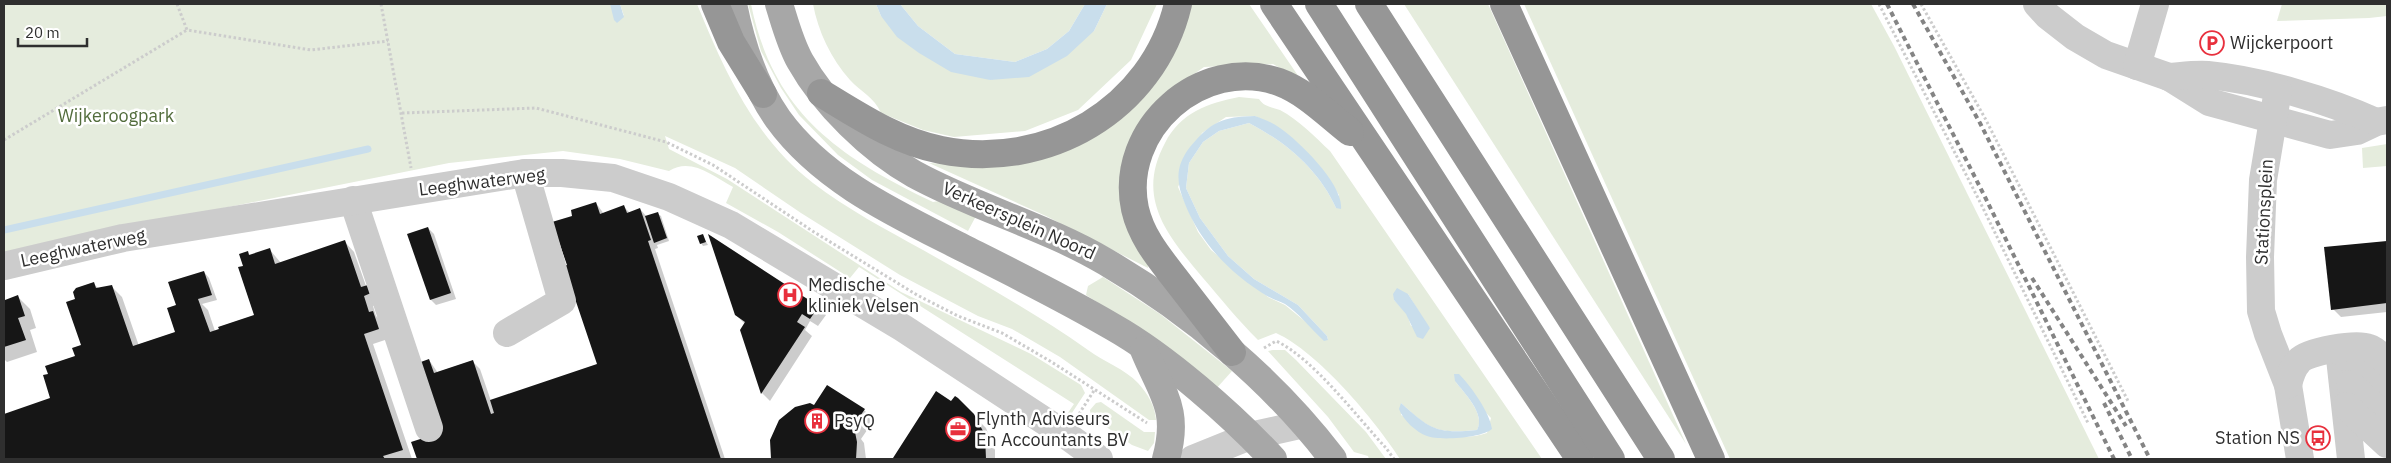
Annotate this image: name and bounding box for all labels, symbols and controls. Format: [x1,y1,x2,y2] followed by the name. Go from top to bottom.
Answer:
[18,15,86,47] scale bar
[25,23,60,42] text: 20 m
[2199,30,2225,56] parking icon: Wijckerpoort
[2230,31,2333,54] place label: Wijckerpoort
[58,104,175,127] park label: Wijkeroogpark
[2249,158,2278,266] street label: Stationsplein
[417,162,547,201] street label: Leeghwaterweg
[939,176,1099,265] street label: Verkeersplein Noord
[18,223,148,272] street label: Leeghwaterweg
[808,273,919,317] place label: Medische kliniek Velsen
[777,282,803,308] hospital icon: Medische kliniek Velsen
[976,407,1129,451] place label: Flynth Adviseurs En Accountants BV
[804,408,830,434] building icon: PsyQ
[834,409,875,432] place label: PsyQ
[945,416,971,442] office icon: Flynth Adviseurs En Accountants BV
[2305,425,2331,451] bus stop icon: Station NS
[2215,426,2300,449] place label: Station NS

